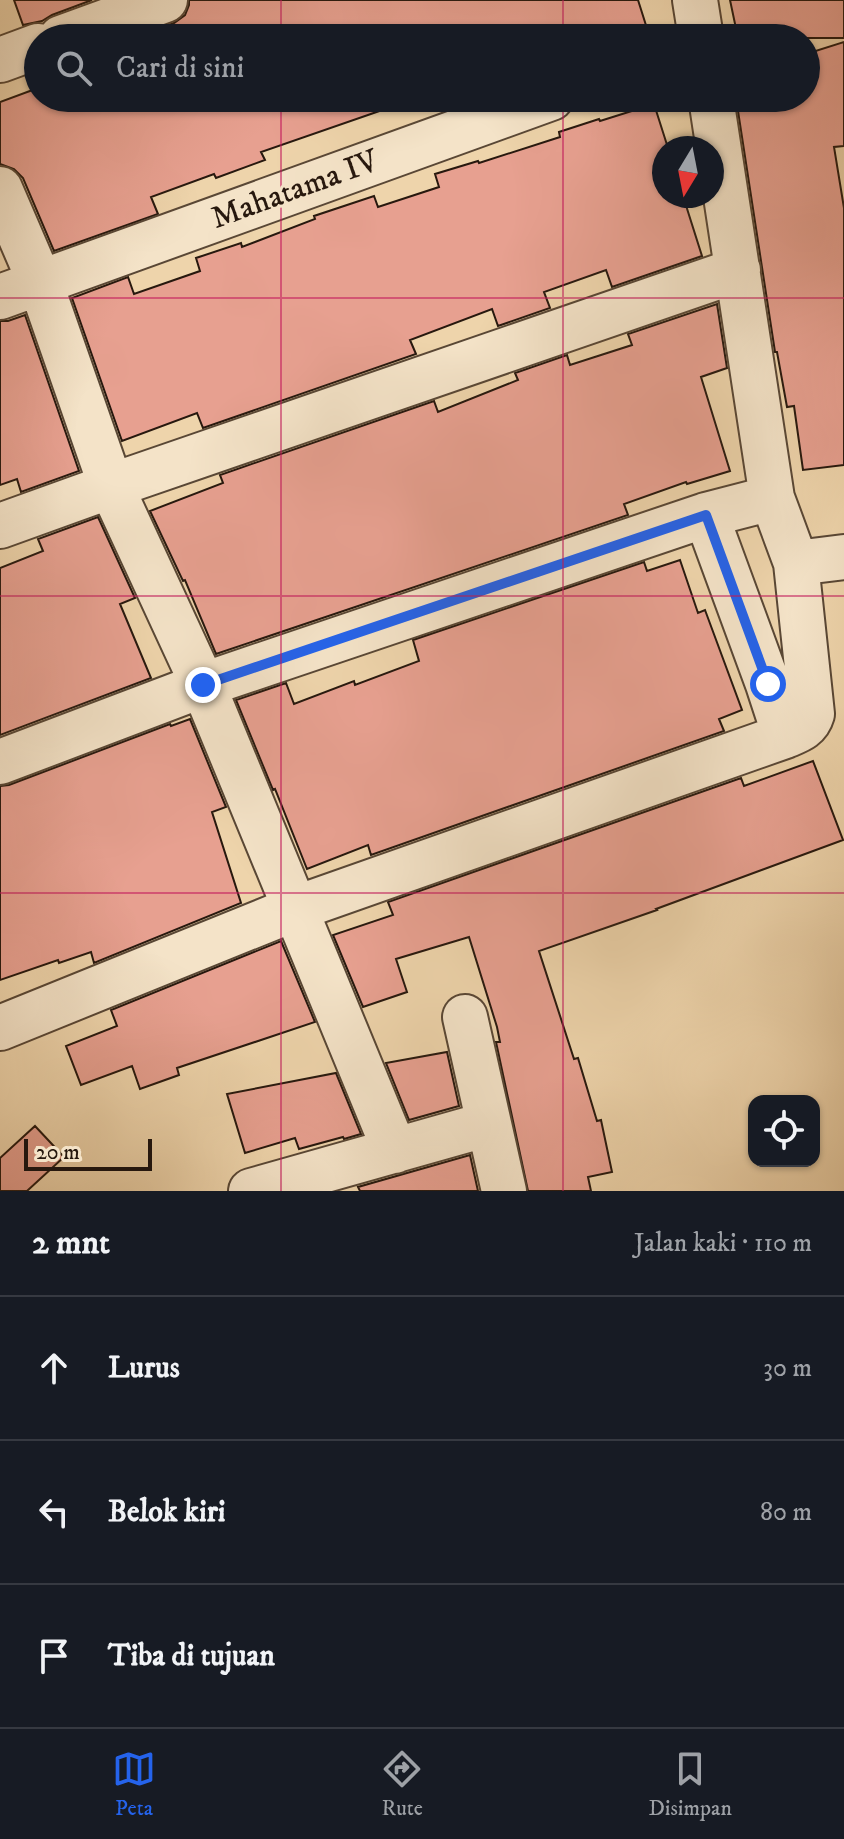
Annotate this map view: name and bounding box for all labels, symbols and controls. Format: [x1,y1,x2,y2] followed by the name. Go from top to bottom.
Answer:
[24,24,820,112] search box
[52,46,96,90] icon: search
[116,50,244,87] text: Cari di sini
[652,136,724,208] north arrow
[206,141,385,239] street label: Mahatama IV
[750,666,786,702] route start
[185,667,221,703] route end
[748,1095,820,1167] map controls
[748,1095,820,1167] button: locate
[24,1135,152,1171] scale bar
[36,1139,80,1166] text: 20 m
[32,1222,110,1264] text: 2 mnt
[634,1227,812,1260] text: Jalan kaki · 110 m
[32,1346,76,1390] icon: ahead
[108,1350,180,1387] text: Lurus
[763,1352,812,1385] text: 30 m
[32,1490,76,1534] icon: left
[108,1494,226,1531] text: Belok kiri
[760,1496,812,1529] text: 80 m
[32,1634,76,1678] icon: arrive
[108,1638,275,1675] text: Tiba di tujuan
[112,1747,156,1822] tab: Peta
[380,1747,424,1822] tab: Rute
[648,1747,732,1822] tab: Disimpan

